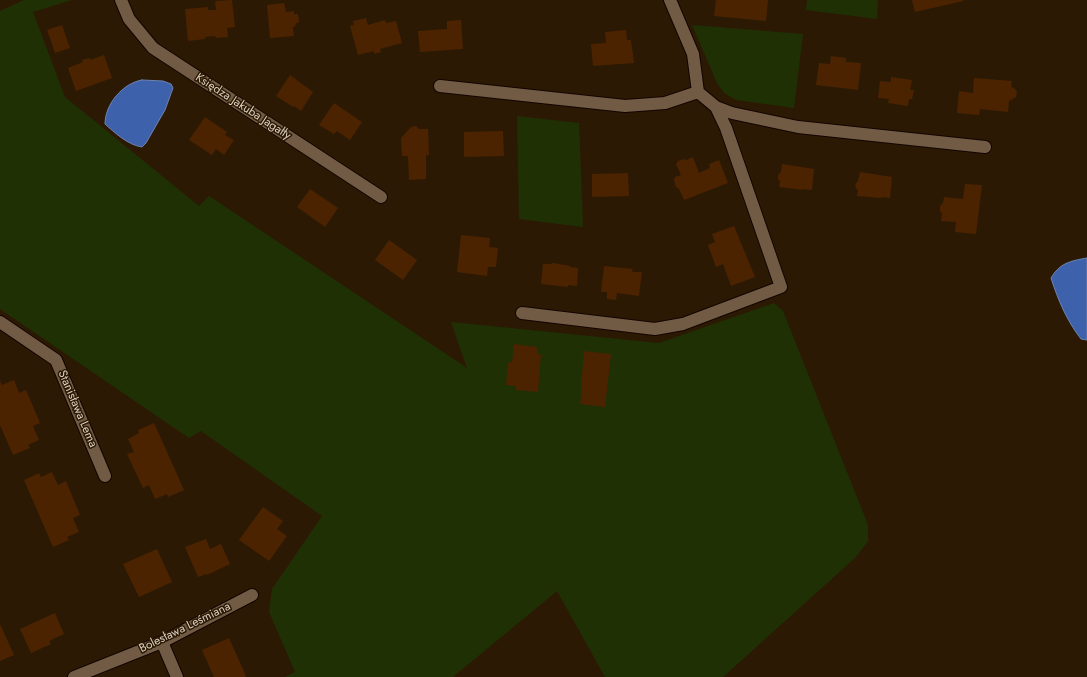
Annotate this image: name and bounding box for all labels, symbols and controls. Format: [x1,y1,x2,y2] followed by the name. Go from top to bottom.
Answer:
[193,71,293,143] street label: Księdza Jakuba Jagałły
[54,368,100,450] street label: Stanisława Lema
[137,600,233,656] street label: Bolesława Leśmiana

